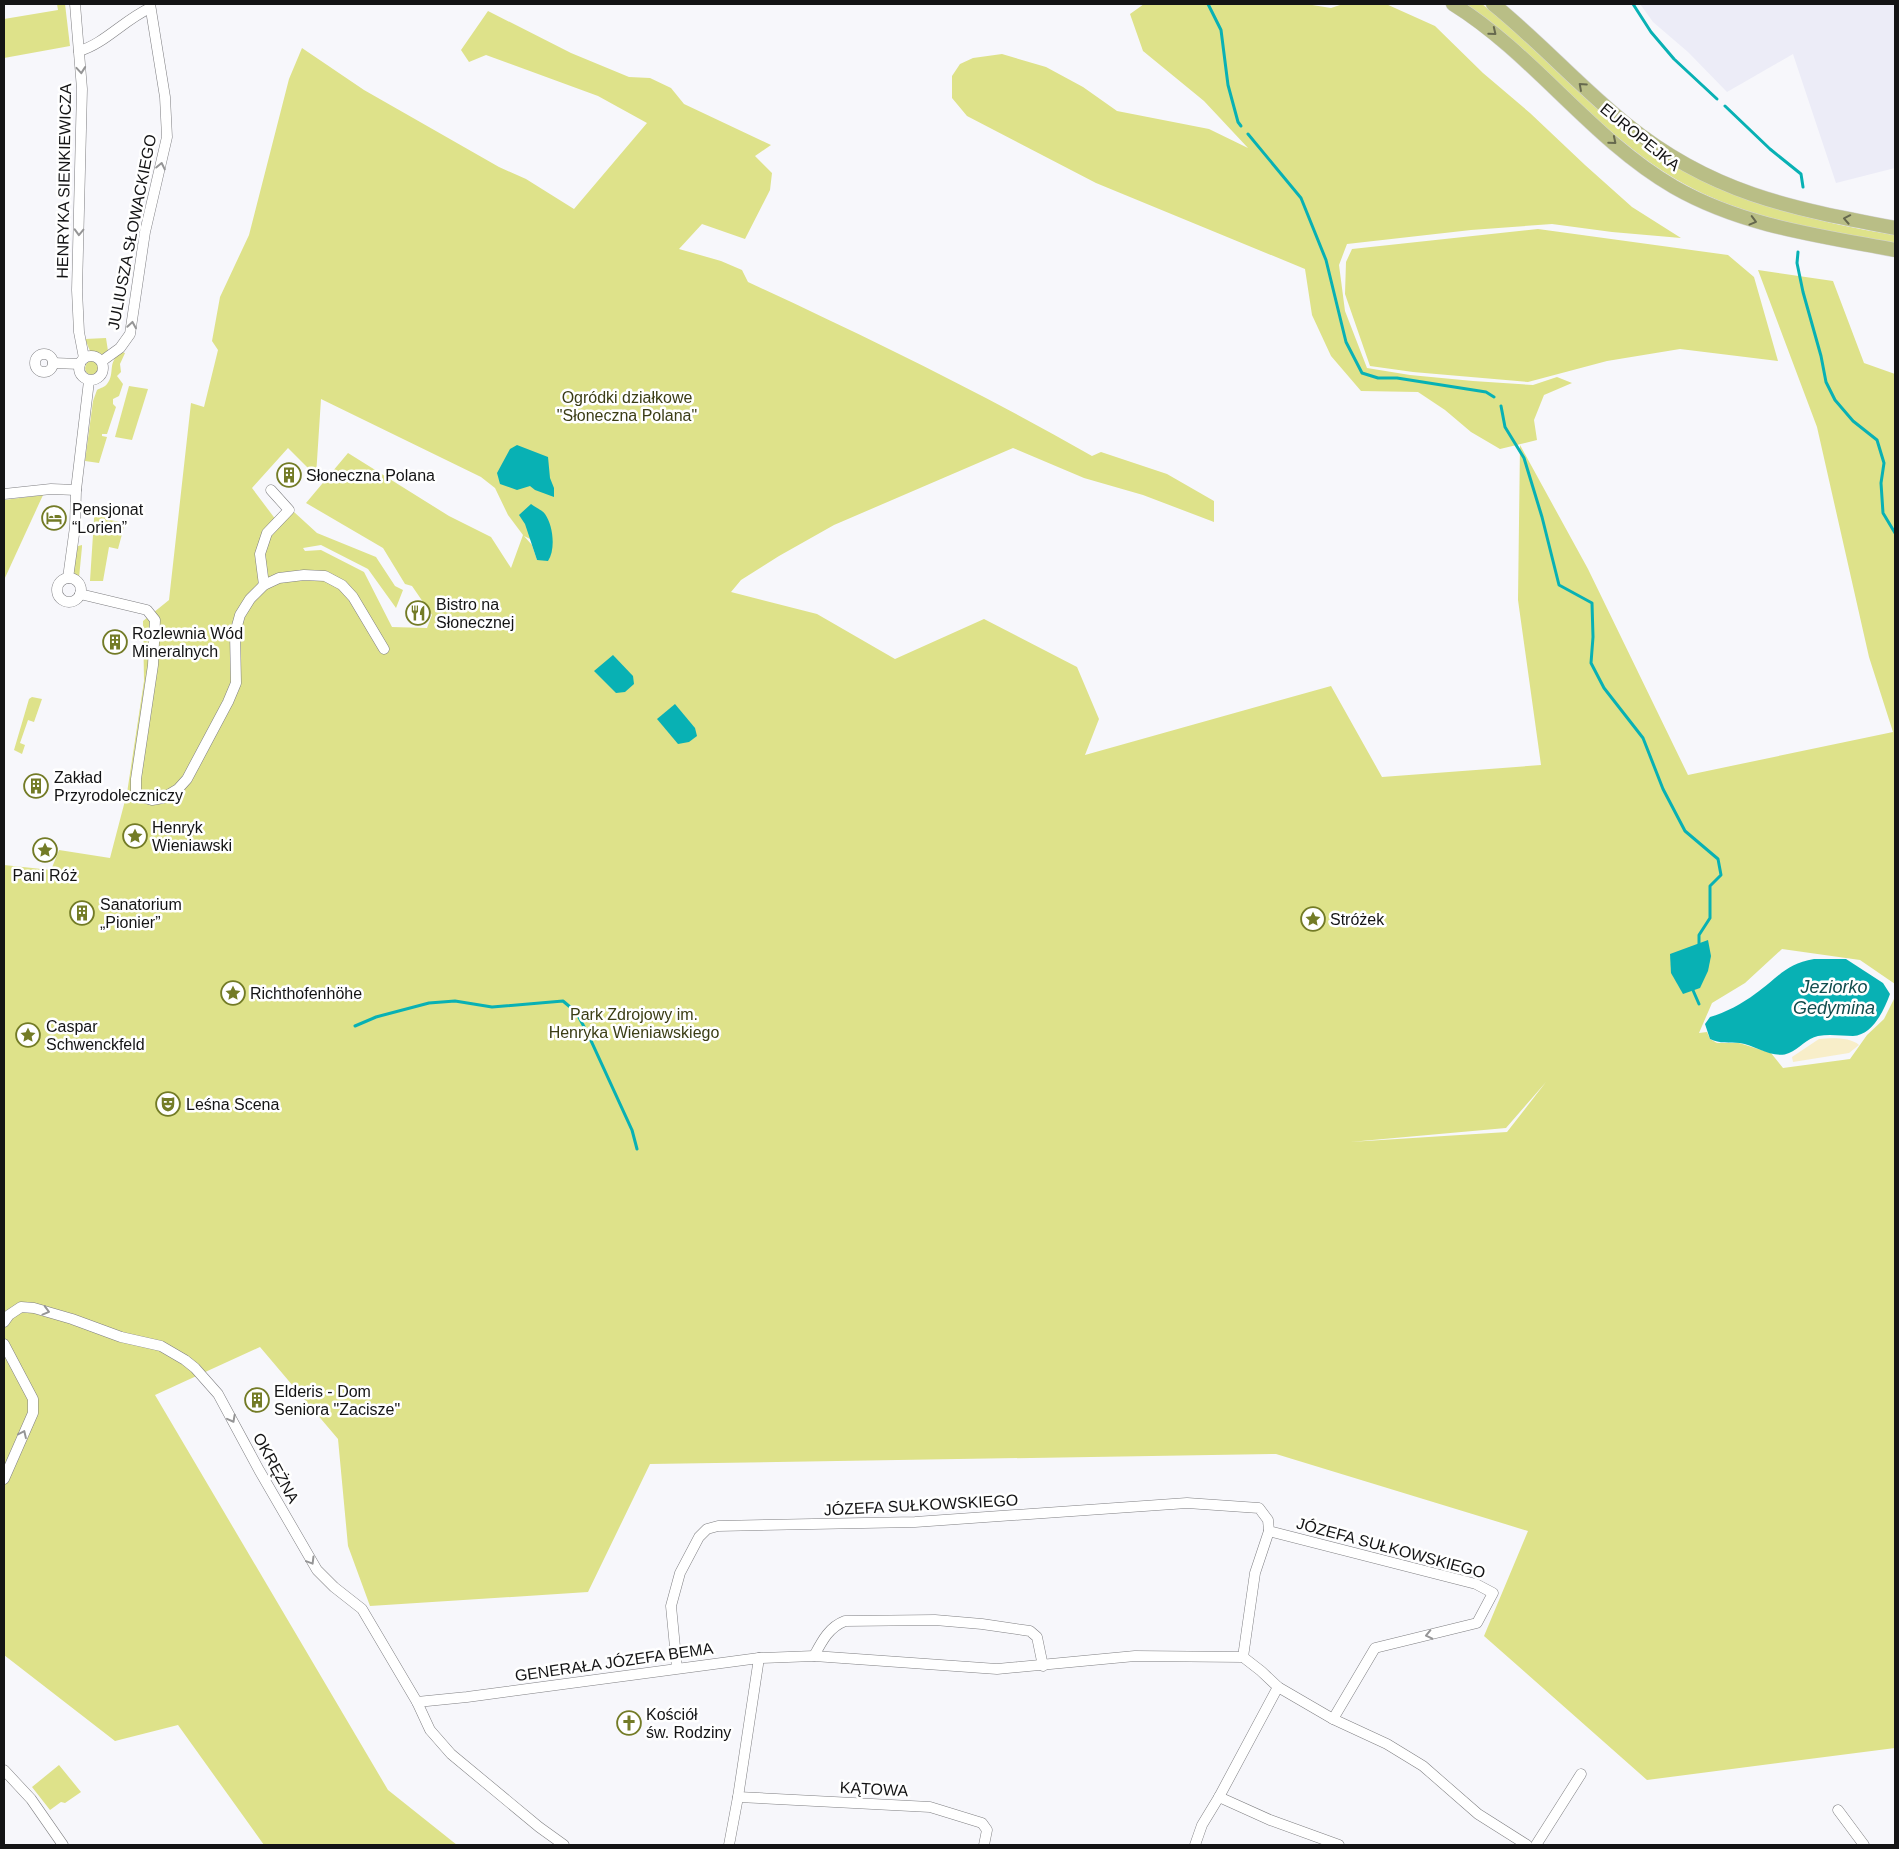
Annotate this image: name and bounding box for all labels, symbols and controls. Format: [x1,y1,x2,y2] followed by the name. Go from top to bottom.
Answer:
[1487,26,1496,35] one-way arrow
[75,66,86,74] one-way arrow
[1578,82,1587,91] one-way arrow
[54,83,74,279] street label: HENRYKA SIENKIEWICZA
[1597,100,1683,174] street label: EUROPEJKA
[105,133,159,331] street label: JULIUSZA SŁOWACKIEGO
[1608,136,1617,145] one-way arrow
[155,161,166,170] one-way arrow
[1843,214,1852,225] one-way arrow
[1749,215,1758,226] one-way arrow
[74,228,84,236] one-way arrow
[126,321,136,330] one-way arrow
[557,389,697,424] park label: Ogródki działkowe "Słoneczna Polana"
[276,462,302,488] building icon: Słoneczna Polana
[306,467,435,484] place label: Słoneczna Polana
[72,501,144,536] place label: Pensjonat “Lorien”
[41,505,67,531] hotel icon: Pensjonat “Lorien”
[436,596,514,631] place label: Bistro na Słonecznej
[405,600,431,626] restaurant icon: Bistro na Słonecznej
[132,625,243,660] place label: Rozlewnia Wód Mineralnych
[102,629,128,655] building icon: Rozlewnia Wód Mineralnych
[54,769,183,804] place label: Zakład Przyrodoleczniczy
[23,773,49,799] building icon: Zakład Przyrodoleczniczy
[152,819,232,854] place label: Henryk Wieniawski
[122,823,148,849] place icon: Henryk Wieniawski
[32,837,58,863] place icon: Pani Róż
[13,867,77,884] place label: Pani Róż
[100,896,182,931] place label: Sanatorium „Pionier”
[69,900,95,926] building icon: Sanatorium „Pionier”
[1300,906,1326,932] place icon: Stróżek
[1330,911,1385,928] place label: Stróżek
[1793,977,1875,1018] water label: Jeziorko Gedymina
[220,980,246,1006] place icon: Richthofenhöhe
[250,985,362,1002] place label: Richthofenhöhe
[549,1006,719,1041] park label: Park Zdrojowy im. Henryka Wieniawskiego
[46,1018,145,1053] place label: Caspar Schwenckfeld
[15,1022,41,1048] place icon: Caspar Schwenckfeld
[155,1091,181,1117] theatre icon: Leśna Scena
[186,1096,280,1113] place label: Leśna Scena
[41,1306,49,1316] one-way arrow
[274,1383,400,1418] place label: Elderis - Dom Seniora "Zacisze"
[244,1387,270,1413] building icon: Elderis - Dom Seniora "Zacisze"
[226,1414,236,1423] one-way arrow
[17,1430,27,1439] one-way arrow
[250,1430,303,1506] street label: OKRĘŻNA
[823,1490,1019,1519] street label: JÓZEFA SUŁKOWSKIEGO
[1295,1514,1488,1581] street label: JÓZEFA SUŁKOWSKIEGO
[305,1556,315,1565] one-way arrow
[1425,1629,1434,1640] one-way arrow
[514,1639,715,1684] street label: GENERAŁA JÓZEFA BEMA
[646,1706,731,1741] place label: Kościół św. Rodziny
[616,1710,642,1736] church icon: Kościół św. Rodziny
[839,1779,909,1799] street label: KĄTOWA

